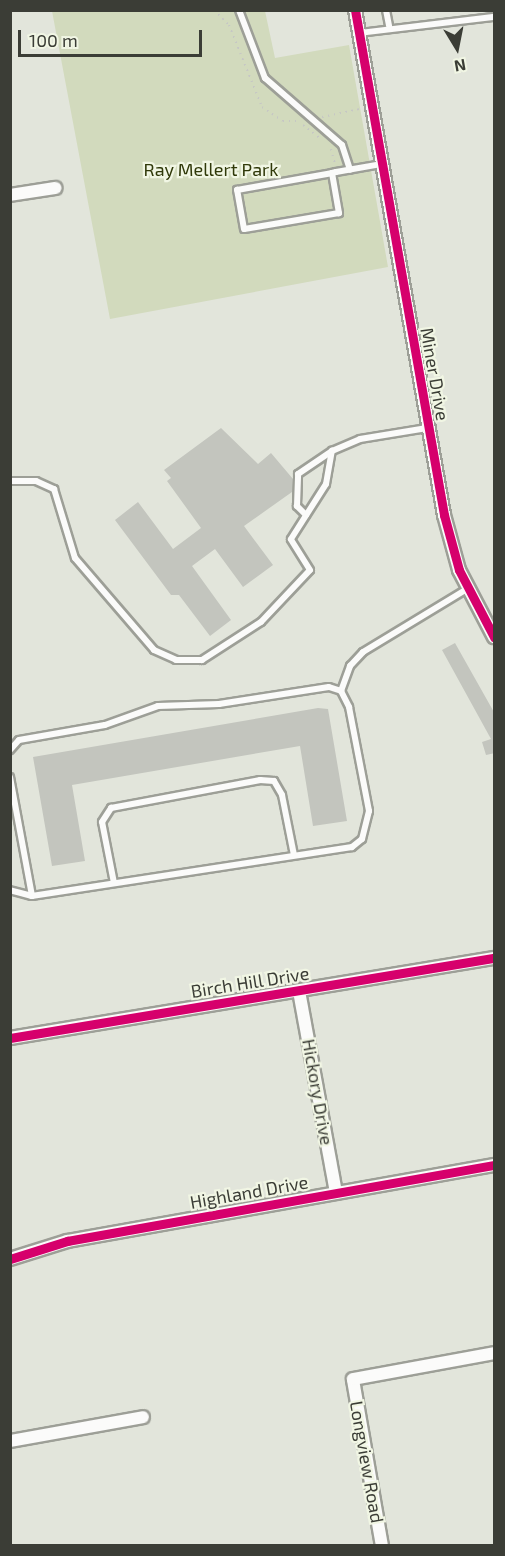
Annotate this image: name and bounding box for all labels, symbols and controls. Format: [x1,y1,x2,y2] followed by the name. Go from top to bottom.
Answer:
[21,18,206,56] scale bar
[427,18,487,78] north arrow
[29,29,78,51] text: 100 m
[453,56,468,77] text: N
[143,158,279,180] park label: Ray Mellert Park
[416,326,454,422] street label: Miner Drive
[189,962,311,1002] street label: Birch Hill Drive
[298,1037,338,1147] street label: Hickory Drive
[188,1171,310,1213] street label: Highland Drive
[346,1399,388,1525] street label: Longview Road

